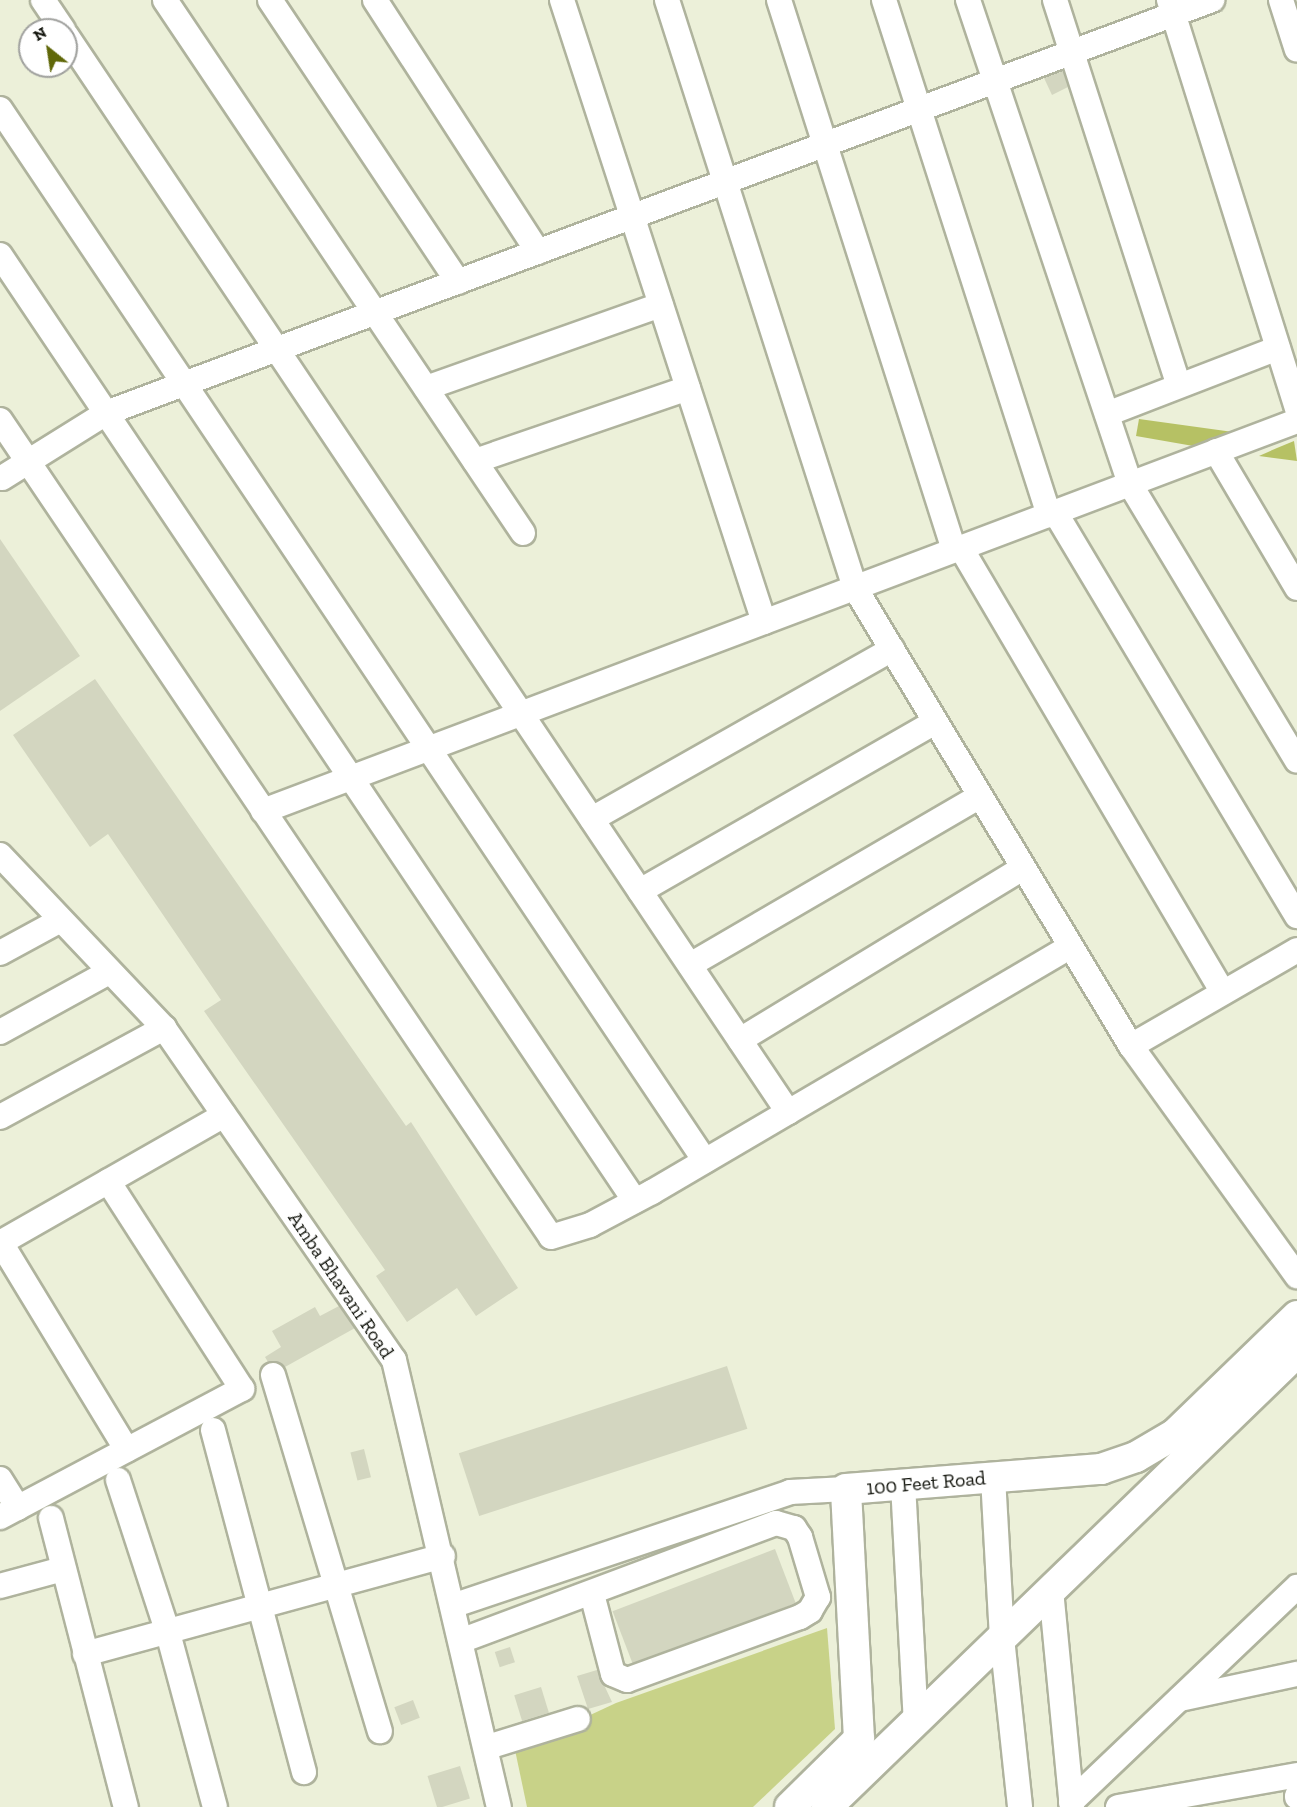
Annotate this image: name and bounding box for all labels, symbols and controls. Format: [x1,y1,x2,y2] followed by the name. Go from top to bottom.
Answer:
[18,18,78,78] north arrow
[30,22,50,45] text: N
[283,1207,399,1363] street label: Amba Bhavani Road
[865,1466,987,1500] street label: 100 Feet Road

